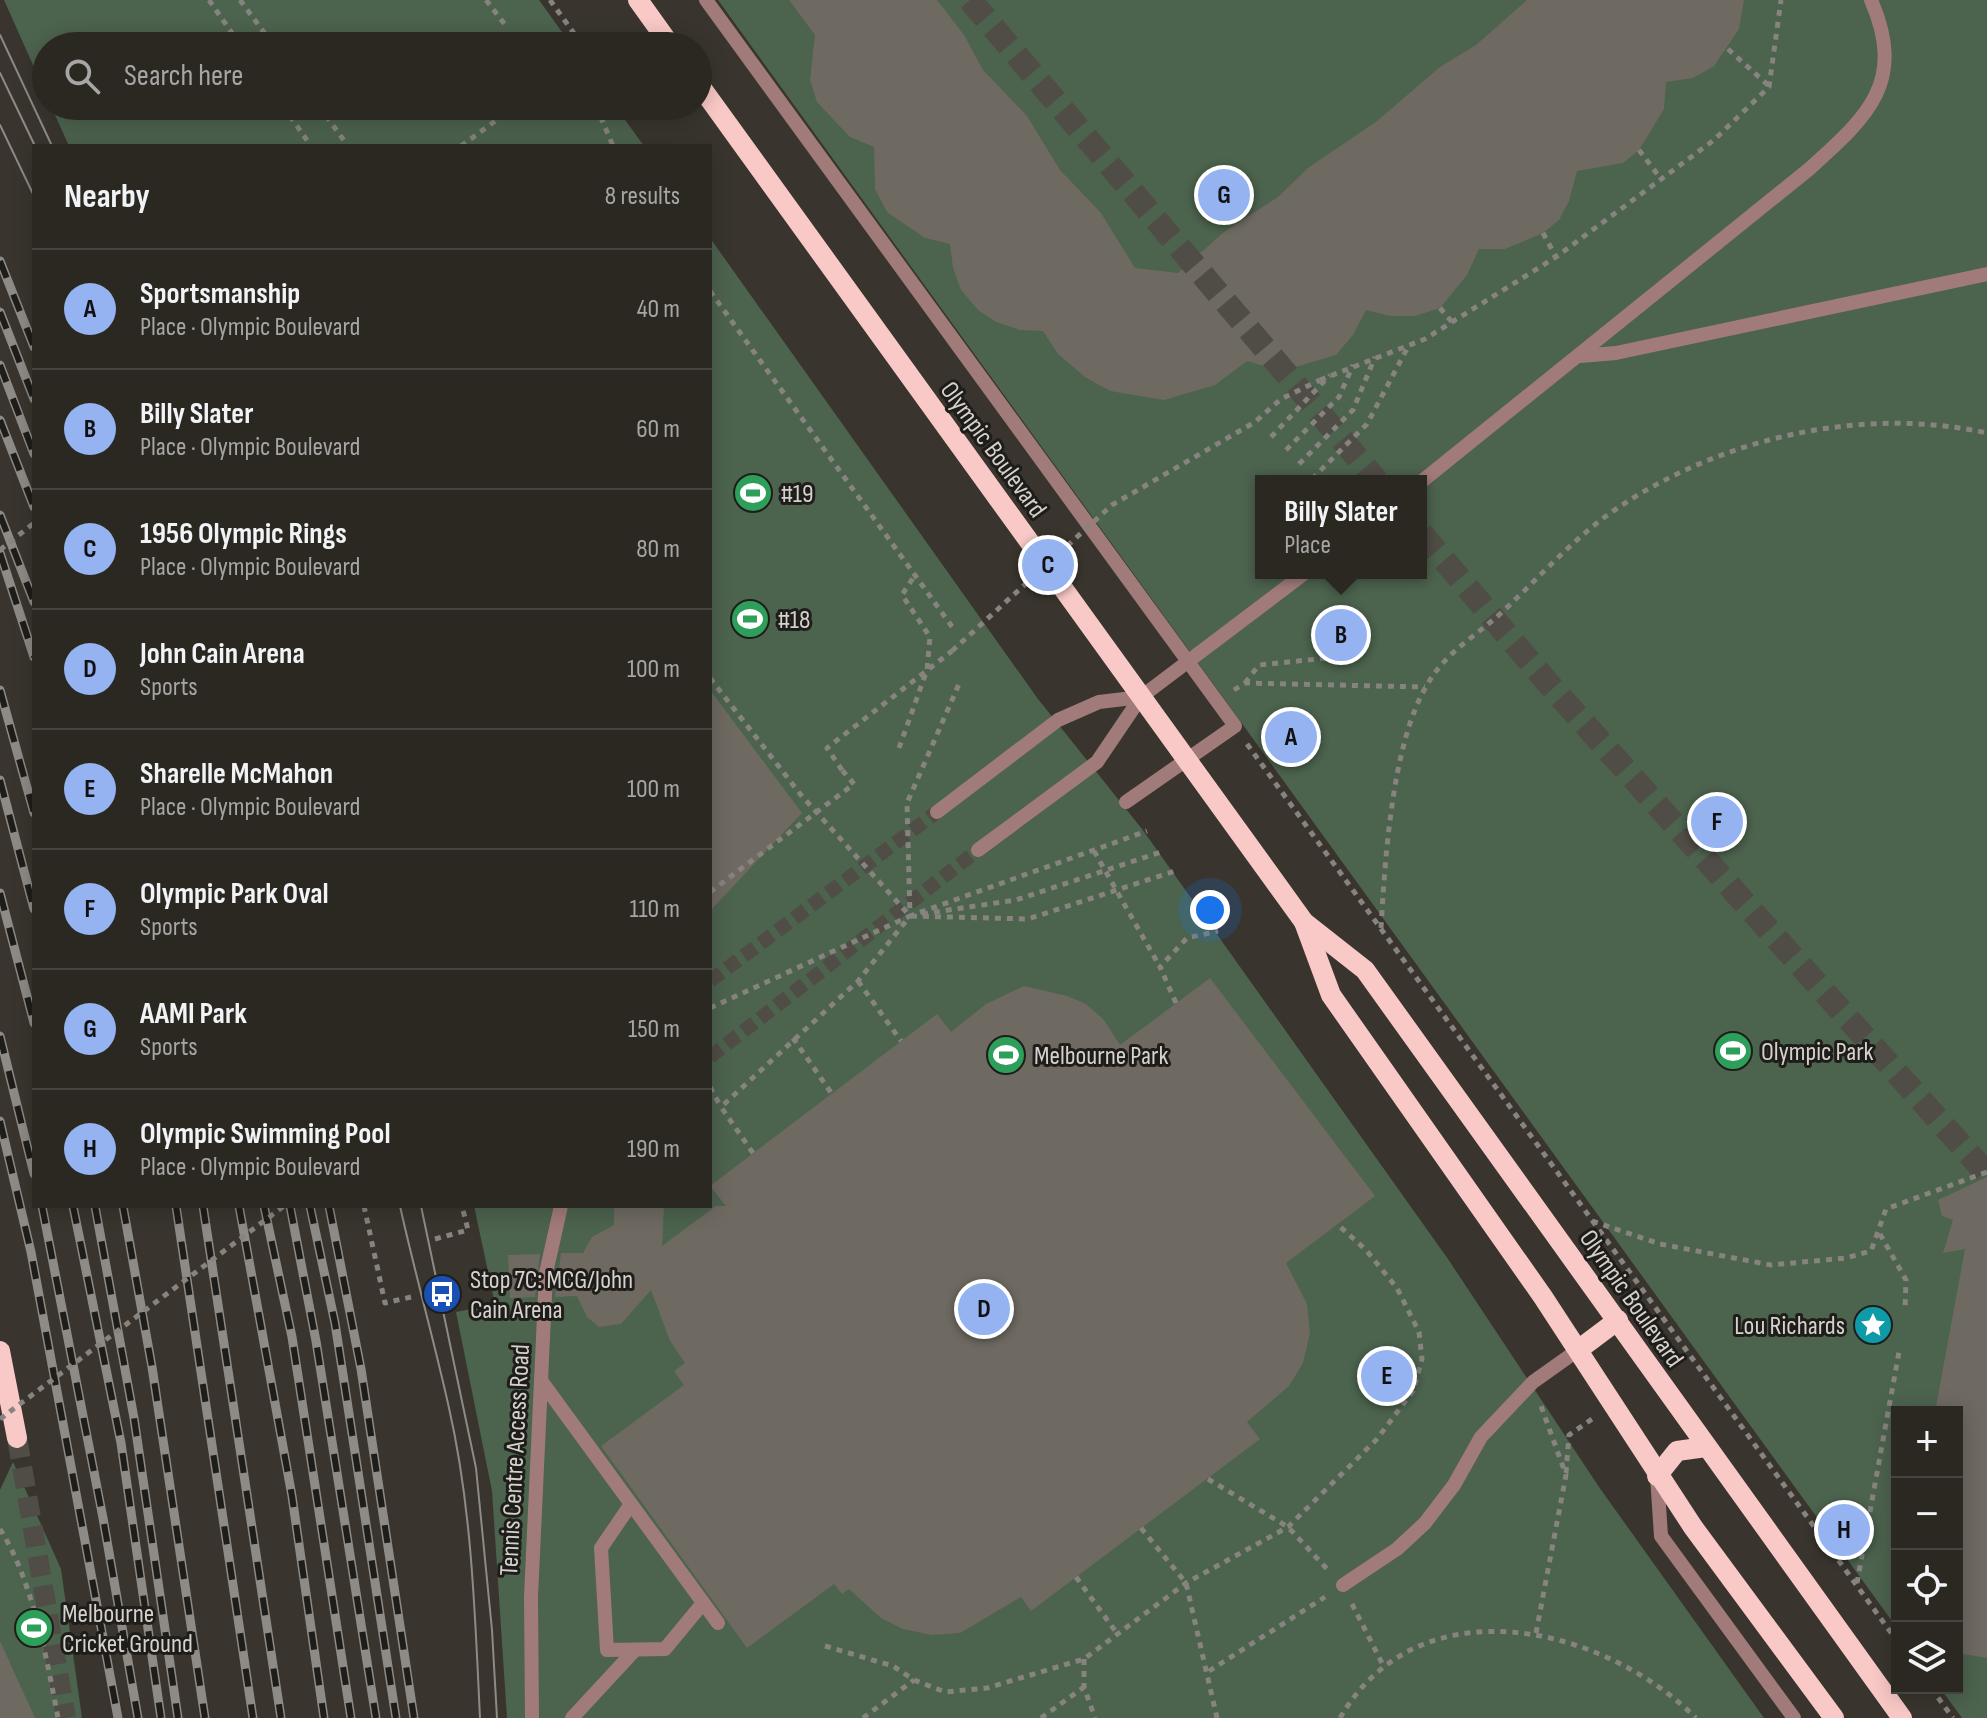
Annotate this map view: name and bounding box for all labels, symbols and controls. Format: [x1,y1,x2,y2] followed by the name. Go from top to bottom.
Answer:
[32,32,712,120] search box
[60,54,104,98] icon: search
[124,58,243,94] text: Search here
[1198,165,1250,225] pin: G
[64,176,150,217] text: Nearby
[605,181,680,212] text: 8 results
[140,276,300,312] text: Sportsmanship
[84,294,96,325] text: A
[637,294,680,325] text: 40 m
[140,312,360,343] text: Place · Olympic Boulevard
[933,376,1052,524] street label: Olympic Boulevard
[140,396,253,432] text: Billy Slater
[84,414,96,445] text: B
[636,414,680,445] text: 60 m
[140,432,360,463] text: Place · Olympic Boulevard
[732,472,774,514] sports icon: #19
[1255,475,1427,579] popup
[781,479,813,510] place label: #19
[1284,494,1398,530] text: Billy Slater
[140,516,347,552] text: 1956 Olympic Rings
[1284,530,1331,561] text: Place
[83,534,97,565] text: C
[636,534,680,565] text: 80 m
[1022,535,1074,595] pin: C
[140,552,360,583] text: Place · Olympic Boulevard
[729,598,771,640] sports icon: #18
[778,605,810,636] place label: #18
[1315,605,1367,665] pin: B
[140,636,305,672] text: John Cain Arena
[83,654,97,685] text: D
[627,654,680,685] text: 100 m
[140,672,198,703] text: Sports
[1265,707,1317,767] pin: A
[140,756,333,792] text: Sharelle McMahon
[84,774,96,805] text: E
[627,774,680,805] text: 100 m
[140,792,360,823] text: Place · Olympic Boulevard
[1691,792,1743,852] pin: F
[140,876,329,912] text: Olympic Park Oval
[1190,890,1230,930] your location
[85,894,95,925] text: F
[629,894,680,925] text: 110 m
[140,912,198,943] text: Sports
[140,996,247,1032] text: AAMI Park
[83,1014,97,1045] text: G
[628,1014,680,1045] text: 150 m
[1712,1030,1754,1072] sports icon: Olympic Park
[140,1032,198,1063] text: Sports
[985,1034,1027,1076] sports icon: Melbourne Park
[1761,1037,1874,1068] place label: Olympic Park
[1034,1041,1168,1072] place label: Melbourne Park
[140,1116,391,1152] text: Olympic Swimming Pool
[83,1134,97,1165] text: H
[627,1134,680,1165] text: 190 m
[140,1152,360,1183] text: Place · Olympic Boulevard
[1572,1224,1689,1373] street label: Olympic Boulevard
[470,1265,633,1326] place label: Stop 7C: MCG/John Cain Arena
[421,1273,463,1315] bus stop icon: Stop 7C: MCG/John Cain Arena
[958,1279,1010,1339] pin: D
[1852,1304,1894,1346] place icon: Lou Richards
[1734,1311,1845,1342] place label: Lou Richards
[494,1343,537,1577] street label: Tennis Centre Access Road
[1361,1346,1413,1406] pin: E
[1891,1406,1963,1694] map controls
[1891,1406,1963,1478] button: +
[1891,1478,1963,1550] button: −
[1818,1500,1870,1560] pin: H
[1891,1550,1963,1622] button: locate
[62,1599,193,1660] place label: Melbourne Cricket Ground
[13,1607,55,1649] sports icon: Melbourne Cricket Ground
[1891,1622,1963,1694] button: layers

